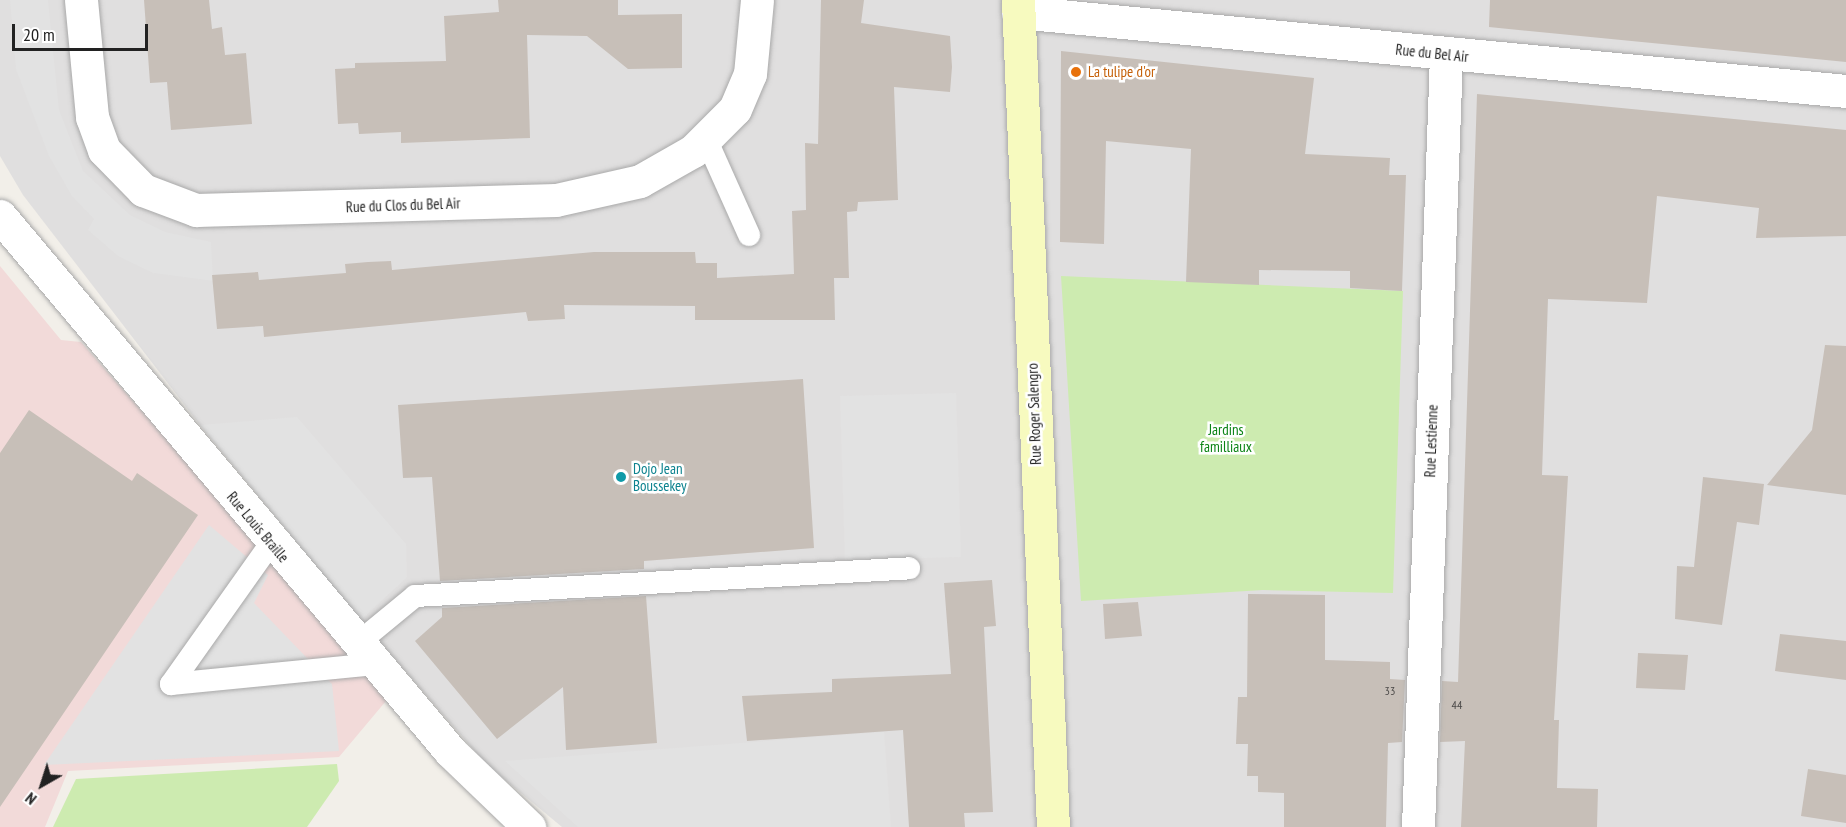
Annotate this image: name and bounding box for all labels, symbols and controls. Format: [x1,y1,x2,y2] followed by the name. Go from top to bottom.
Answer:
[15,12,152,50] scale bar
[23,23,55,46] text: 20 m
[1394,40,1470,66] street label: Rue du Bel Air
[1088,63,1155,81] place label: La tulipe d'or
[1069,65,1083,79] marker: La tulipe d'or
[345,194,461,216] street label: Rue du Clos du Bel Air
[1023,363,1045,465] street label: Rue Roger Salengro
[1421,404,1441,478] street label: Rue Lestienne
[1200,420,1252,455] park label: Jardins familliaux
[633,459,687,494] place label: Dojo Jean Boussekey
[614,470,628,484] marker: Dojo Jean Boussekey
[223,488,293,566] street label: Rue Louis Braille
[1385,684,1395,698] house number: 33
[1452,698,1462,712] house number: 44
[12,755,72,815] north arrow
[21,789,40,809] text: N

